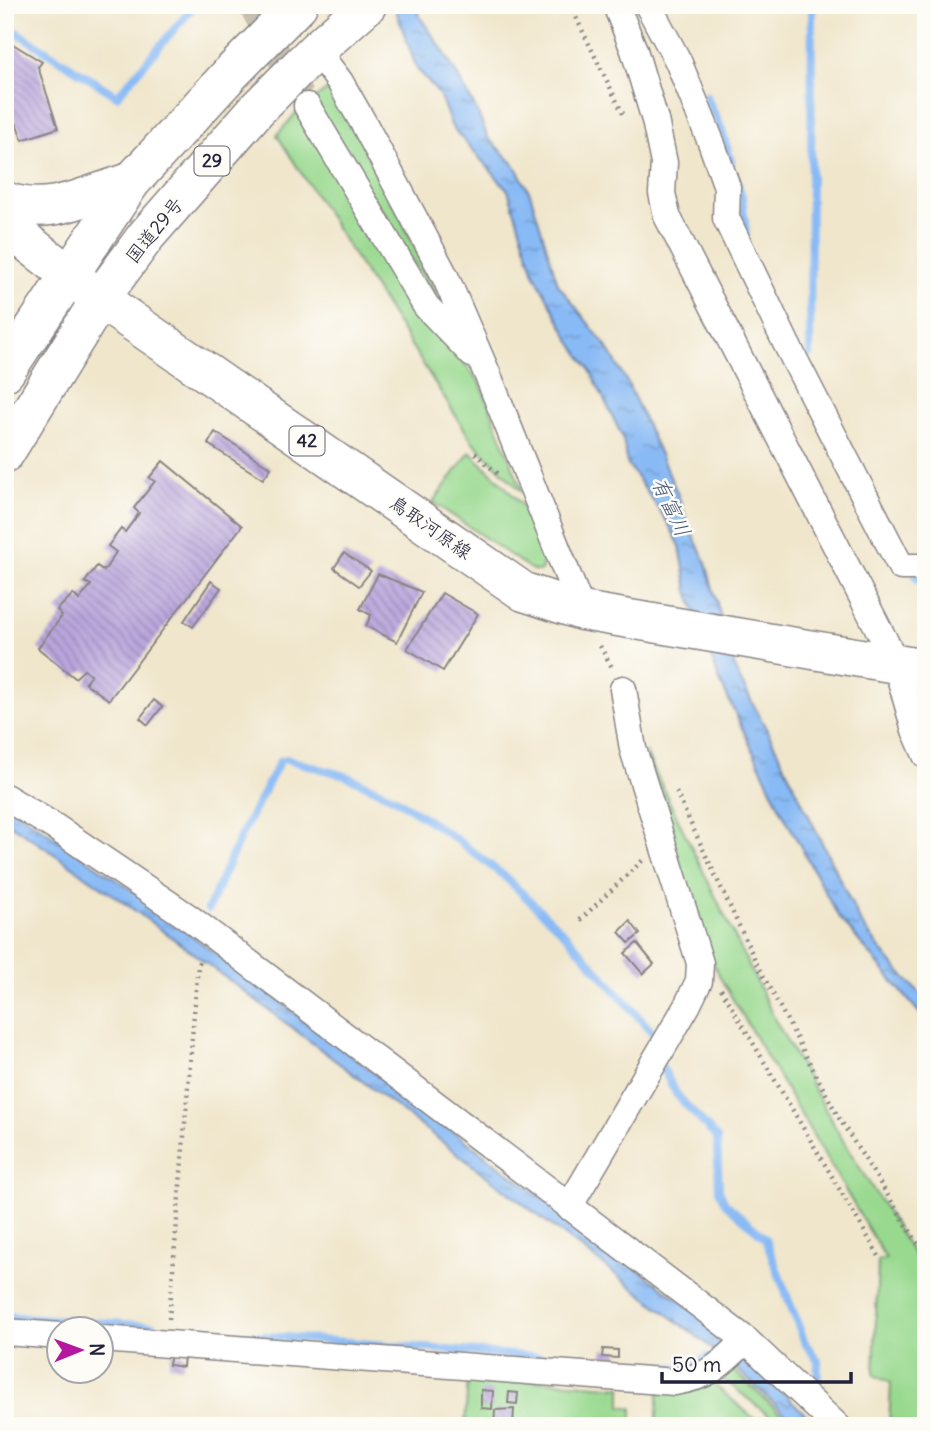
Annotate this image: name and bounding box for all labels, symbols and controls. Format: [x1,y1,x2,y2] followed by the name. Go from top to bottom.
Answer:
[194,146,230,176] road number: 29
[120,192,188,268] street label: 国道29号
[290,426,324,456] road number: 42
[646,473,697,541] water label: 有富川
[385,490,477,564] street label: 鳥取河原線
[46,1316,116,1386] north arrow
[662,1340,850,1384] scale bar
[85,1343,109,1356] text: N
[672,1351,721,1378] text: 50 m

